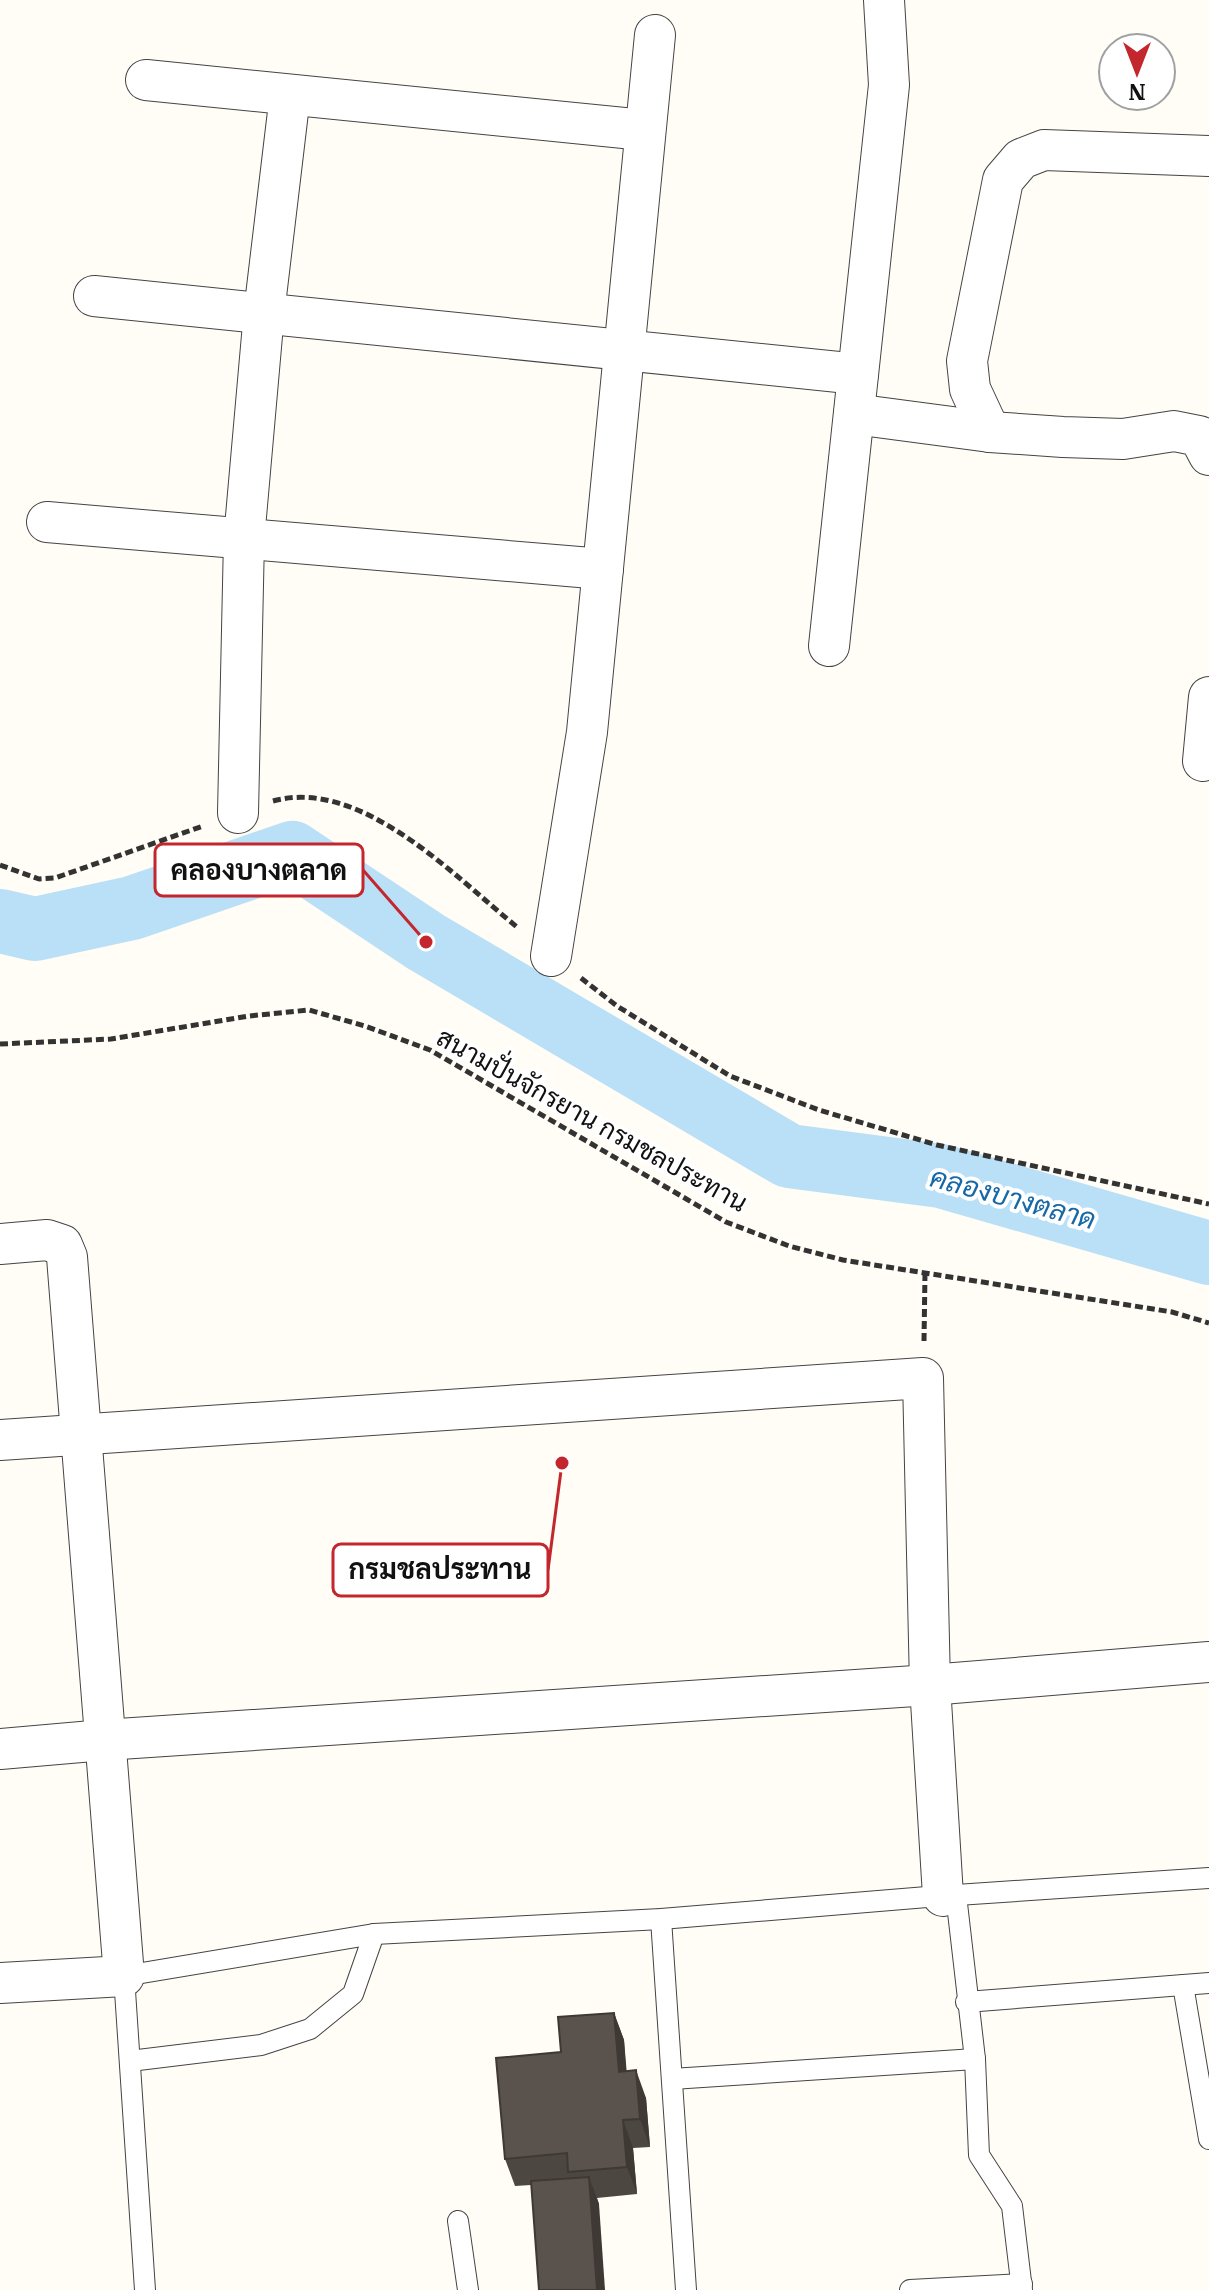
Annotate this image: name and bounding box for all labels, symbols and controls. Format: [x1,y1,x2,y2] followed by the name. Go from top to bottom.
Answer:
[1097,32,1177,112] north arrow
[1128,78,1146,107] text: N
[155,844,363,896] callout: คลองบางตลาด
[171,851,347,888] text: คลองบางตลาด
[431,1017,755,1219] street label: สนามปั่นจักรยาน กรมชลประทาน
[926,1158,1100,1237] water label: คลองบางตลาด
[333,1544,548,1596] callout: กรมชลประทาน
[349,1550,531,1587] text: กรมชลประทาน

